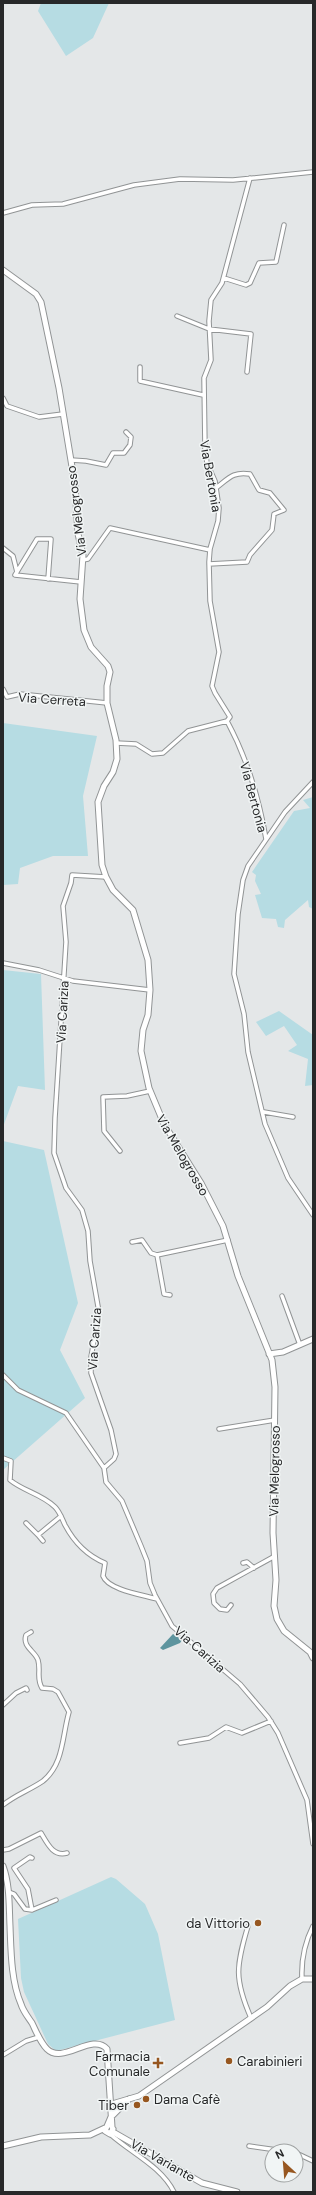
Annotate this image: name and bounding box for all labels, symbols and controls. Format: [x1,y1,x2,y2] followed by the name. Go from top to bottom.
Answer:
[196,439,225,513] street label: Via Bertonia
[62,464,90,557] street label: Via Melogrosso
[18,689,86,710] street label: Via Cerreta
[236,760,271,834] street label: Via Bertonia
[52,980,73,1044] street label: Via Carizia
[152,1111,213,1199] street label: Via Melogrosso
[84,1307,105,1371] street label: Via Carizia
[265,1425,284,1517] street label: Via Melogrosso
[170,1622,229,1676] street label: Via Carizia
[186,1915,250,1932] place label: da Vittorio
[253,1918,263,1928] marker: da Vittorio
[89,2048,150,2080] place label: Farmacia Comunale
[237,2053,302,2070] place label: Carabinieri
[224,2056,234,2066] marker: Carabinieri
[153,2058,163,2068] marker: Farmacia Comunale
[154,2091,220,2108] place label: Dama Cafè
[141,2094,151,2104] marker: Dama Cafè
[98,2097,129,2114] place label: Tiber
[132,2100,142,2110] marker: Tiber
[127,2135,198,2186] street label: Via Variante
[264,2143,304,2183] north arrow
[273,2146,286,2162] text: N

